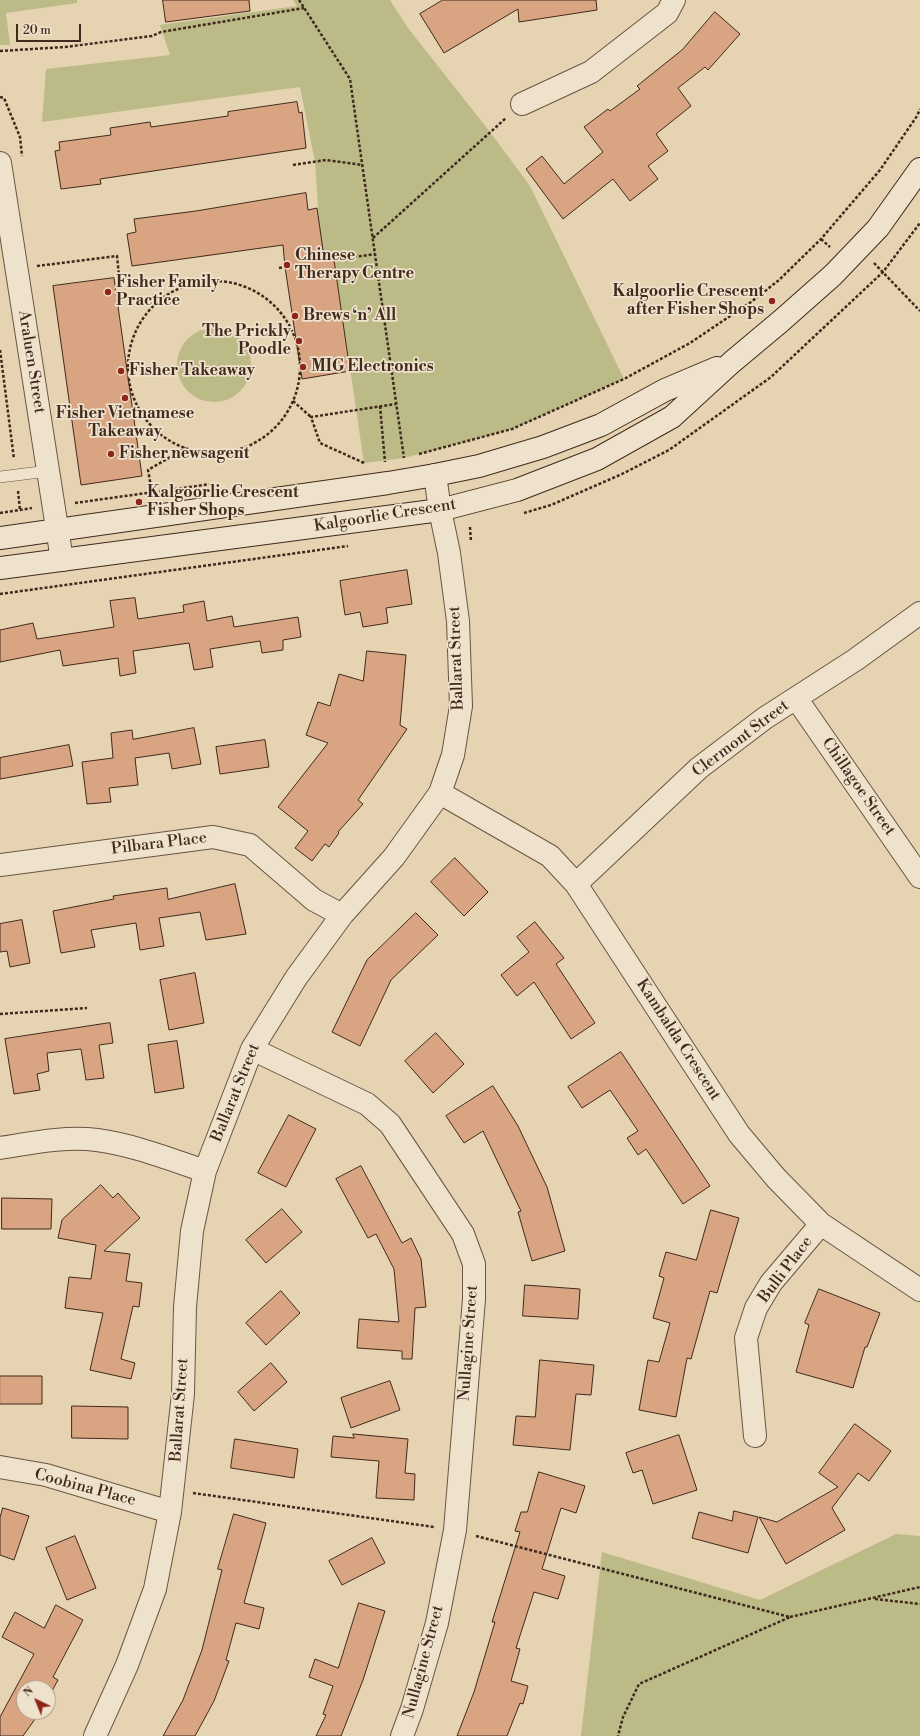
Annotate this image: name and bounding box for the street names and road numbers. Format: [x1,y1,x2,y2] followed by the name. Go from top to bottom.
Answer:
[13,309,49,415] street label: Araluen Street
[313,495,457,537] street label: Kalgoorlie Crescent
[446,606,468,710] street label: Ballarat Street
[689,696,793,782] street label: Clermont Street
[817,734,899,840] street label: Chillagoe Street
[110,829,208,859] street label: Pilbara Place
[632,976,724,1104] street label: Kambalda Crescent
[208,1041,264,1145] street label: Ballarat Street
[755,1233,817,1307] street label: Bulli Place
[455,1284,483,1402] street label: Nullagine Street
[167,1357,193,1463] street label: Ballarat Street
[32,1465,138,1511] street label: Coobina Place
[400,1603,448,1721] street label: Nullagine Street

